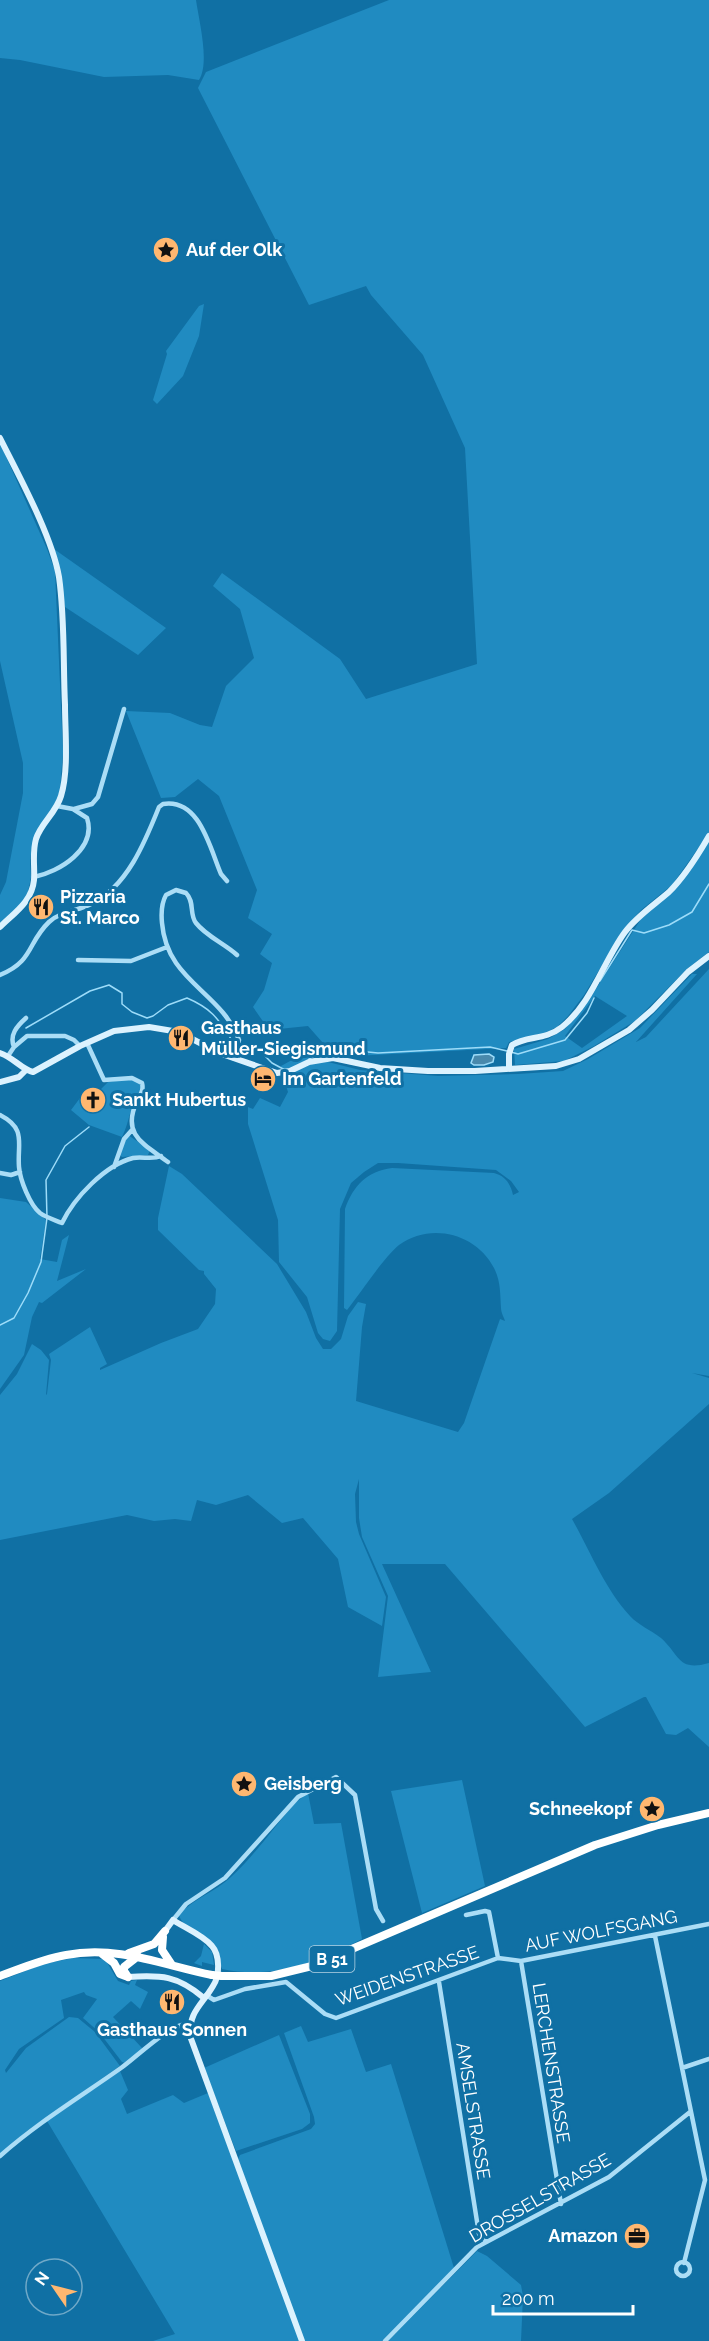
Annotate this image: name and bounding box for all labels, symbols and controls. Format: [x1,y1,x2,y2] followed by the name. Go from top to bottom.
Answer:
[151,235,181,265] place icon: Auf der Olk
[186,239,283,260] place label: Auf der Olk
[60,886,140,928] place label: Pizzaria St. Marco
[26,892,56,922] restaurant icon: Pizzaria St. Marco
[201,1017,366,1059] place label: Gasthaus Müller-Siegismund
[166,1023,196,1053] restaurant icon: Gasthaus Müller-Siegismund
[248,1064,278,1094] hotel icon: Im Gartenfeld
[282,1068,402,1089] place label: Im Gartenfeld
[78,1085,108,1115] church icon: Sankt Hubertus
[112,1089,246,1110] place label: Sankt Hubertus
[229,1769,259,1799] place icon: Geisberg
[264,1773,342,1794] place label: Geisberg
[637,1794,667,1824] place icon: Schneekopf
[529,1798,633,1819] place label: Schneekopf
[523,1905,679,1956] street label: AUF WOLFSGANG
[332,1941,481,2010] street label: WEIDENSTRASSE
[310,1946,354,1972] road number: B 51
[528,1981,575,2145] street label: LERCHENSTRASSE
[157,1987,187,2017] restaurant icon: Gasthaus Sonnen
[97,2019,247,2040] place label: Gasthaus Sonnen
[452,2041,495,2181] street label: AMSELSTRASSE
[465,2149,614,2247] street label: DROSSELSTRASSE
[622,2221,652,2251] office icon: Amazon
[548,2225,618,2246] place label: Amazon
[24,2257,84,2317] north arrow
[31,2268,53,2289] text: N
[493,2278,632,2316] scale bar
[502,2288,555,2309] text: 200 m

